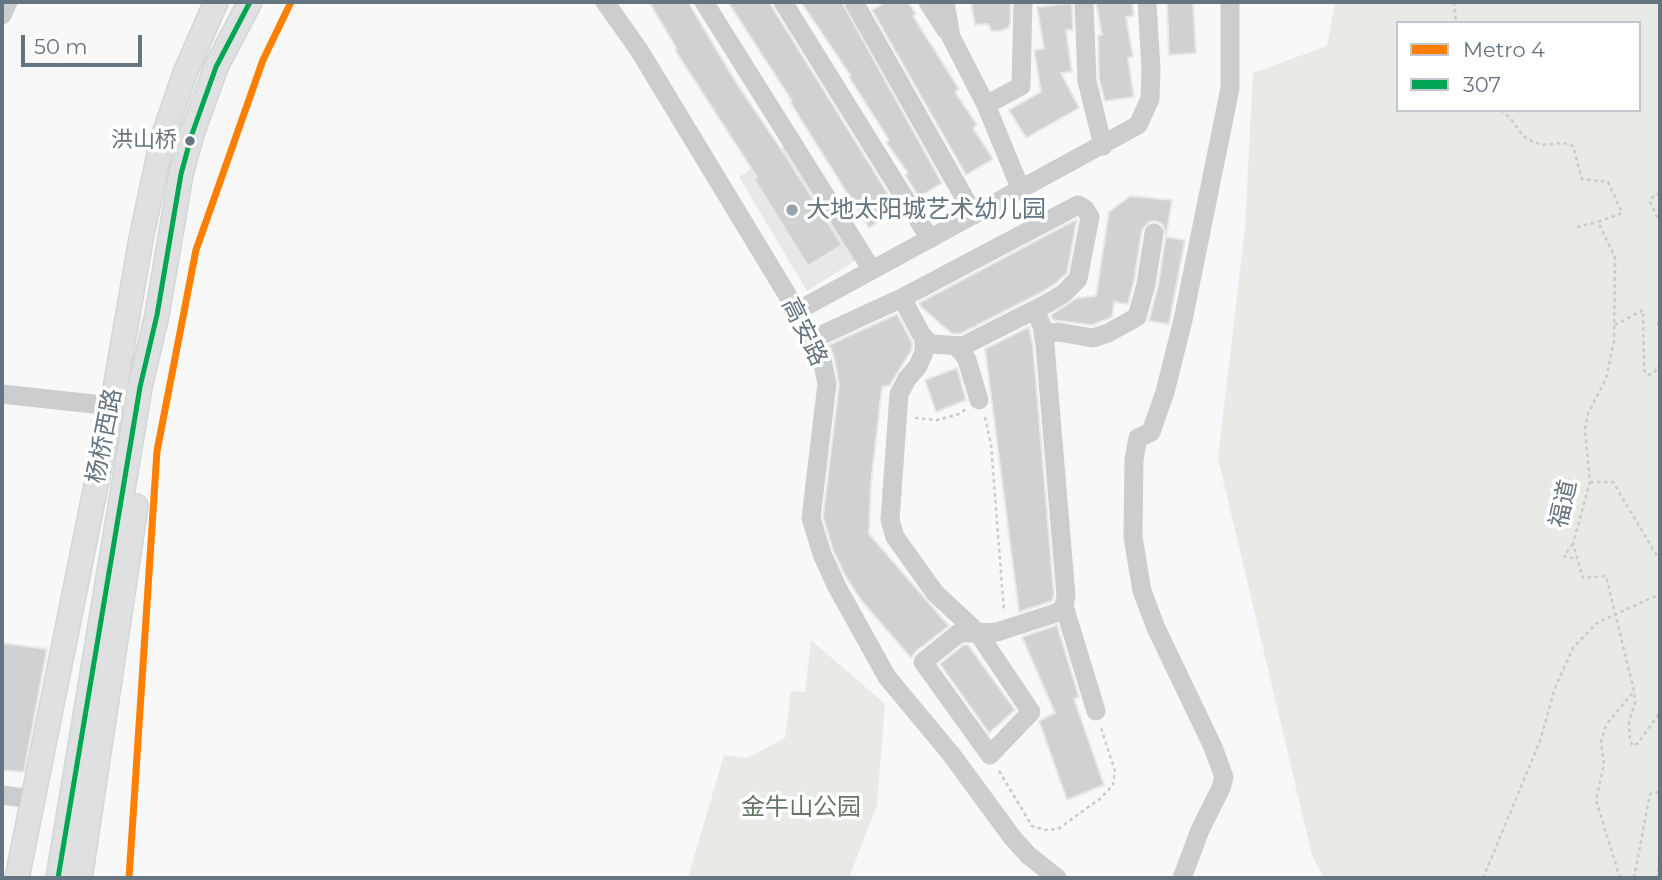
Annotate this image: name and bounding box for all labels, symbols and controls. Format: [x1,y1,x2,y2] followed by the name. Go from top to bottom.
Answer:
[24,21,145,65] scale bar
[1396,21,1641,112] legend
[34,34,88,59] text: 50 m
[1463,37,1545,62] text: Metro 4
[1463,72,1501,97] text: 307
[111,128,177,154] place label: 洪山桥
[183,134,197,148] marker: 洪山桥
[806,196,1046,224] place label: 大地太阳城艺术幼儿园
[784,202,800,218] marker: 大地太阳城艺术幼儿园
[775,293,833,371] street label: 高安路
[82,386,128,486] street label: 杨桥西路
[1545,477,1583,531] street label: 福道
[741,794,861,822] park label: 金牛山公园

